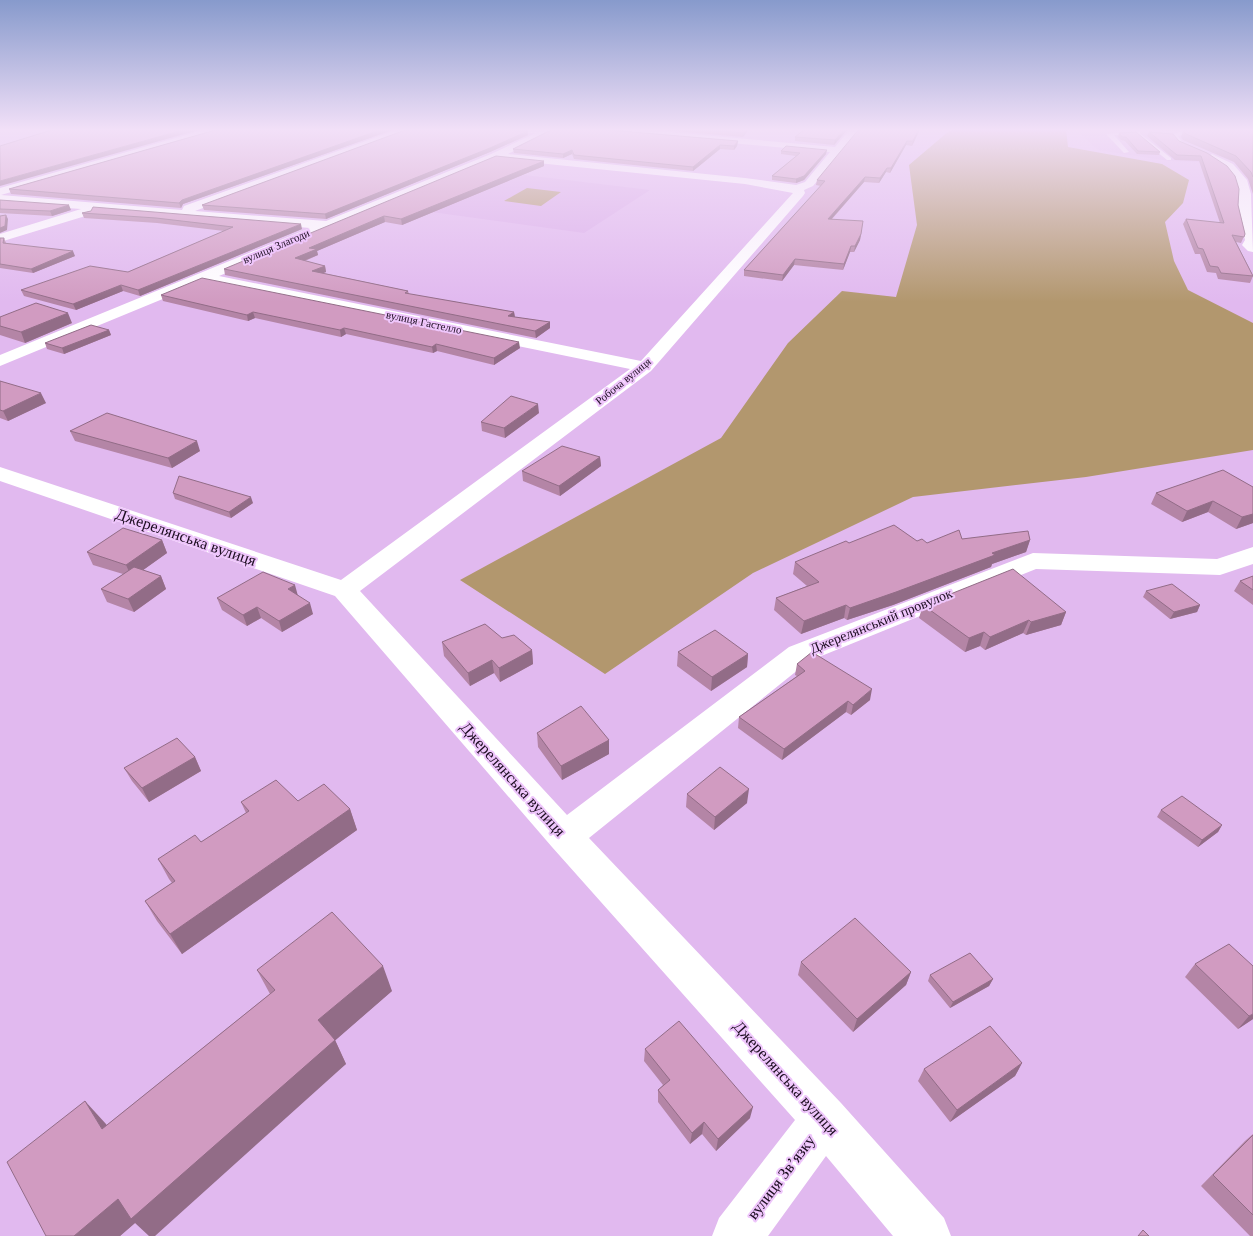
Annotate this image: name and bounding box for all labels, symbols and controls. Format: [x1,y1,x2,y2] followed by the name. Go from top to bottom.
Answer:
[241,226,311,266] street label: вулиця Злагоди
[385,308,463,336] street label: вулиця Гастелло
[593,355,653,407] street label: Робоча вулиця
[113,505,259,570] street label: Джерелянська вулиця
[808,585,954,656] street label: Джерелянський провулок
[457,718,569,841] street label: Джерелянська вулиця
[730,1017,842,1140] street label: Джерелянська вулиця
[744,1132,819,1223] street label: вулиця Зв’язку

